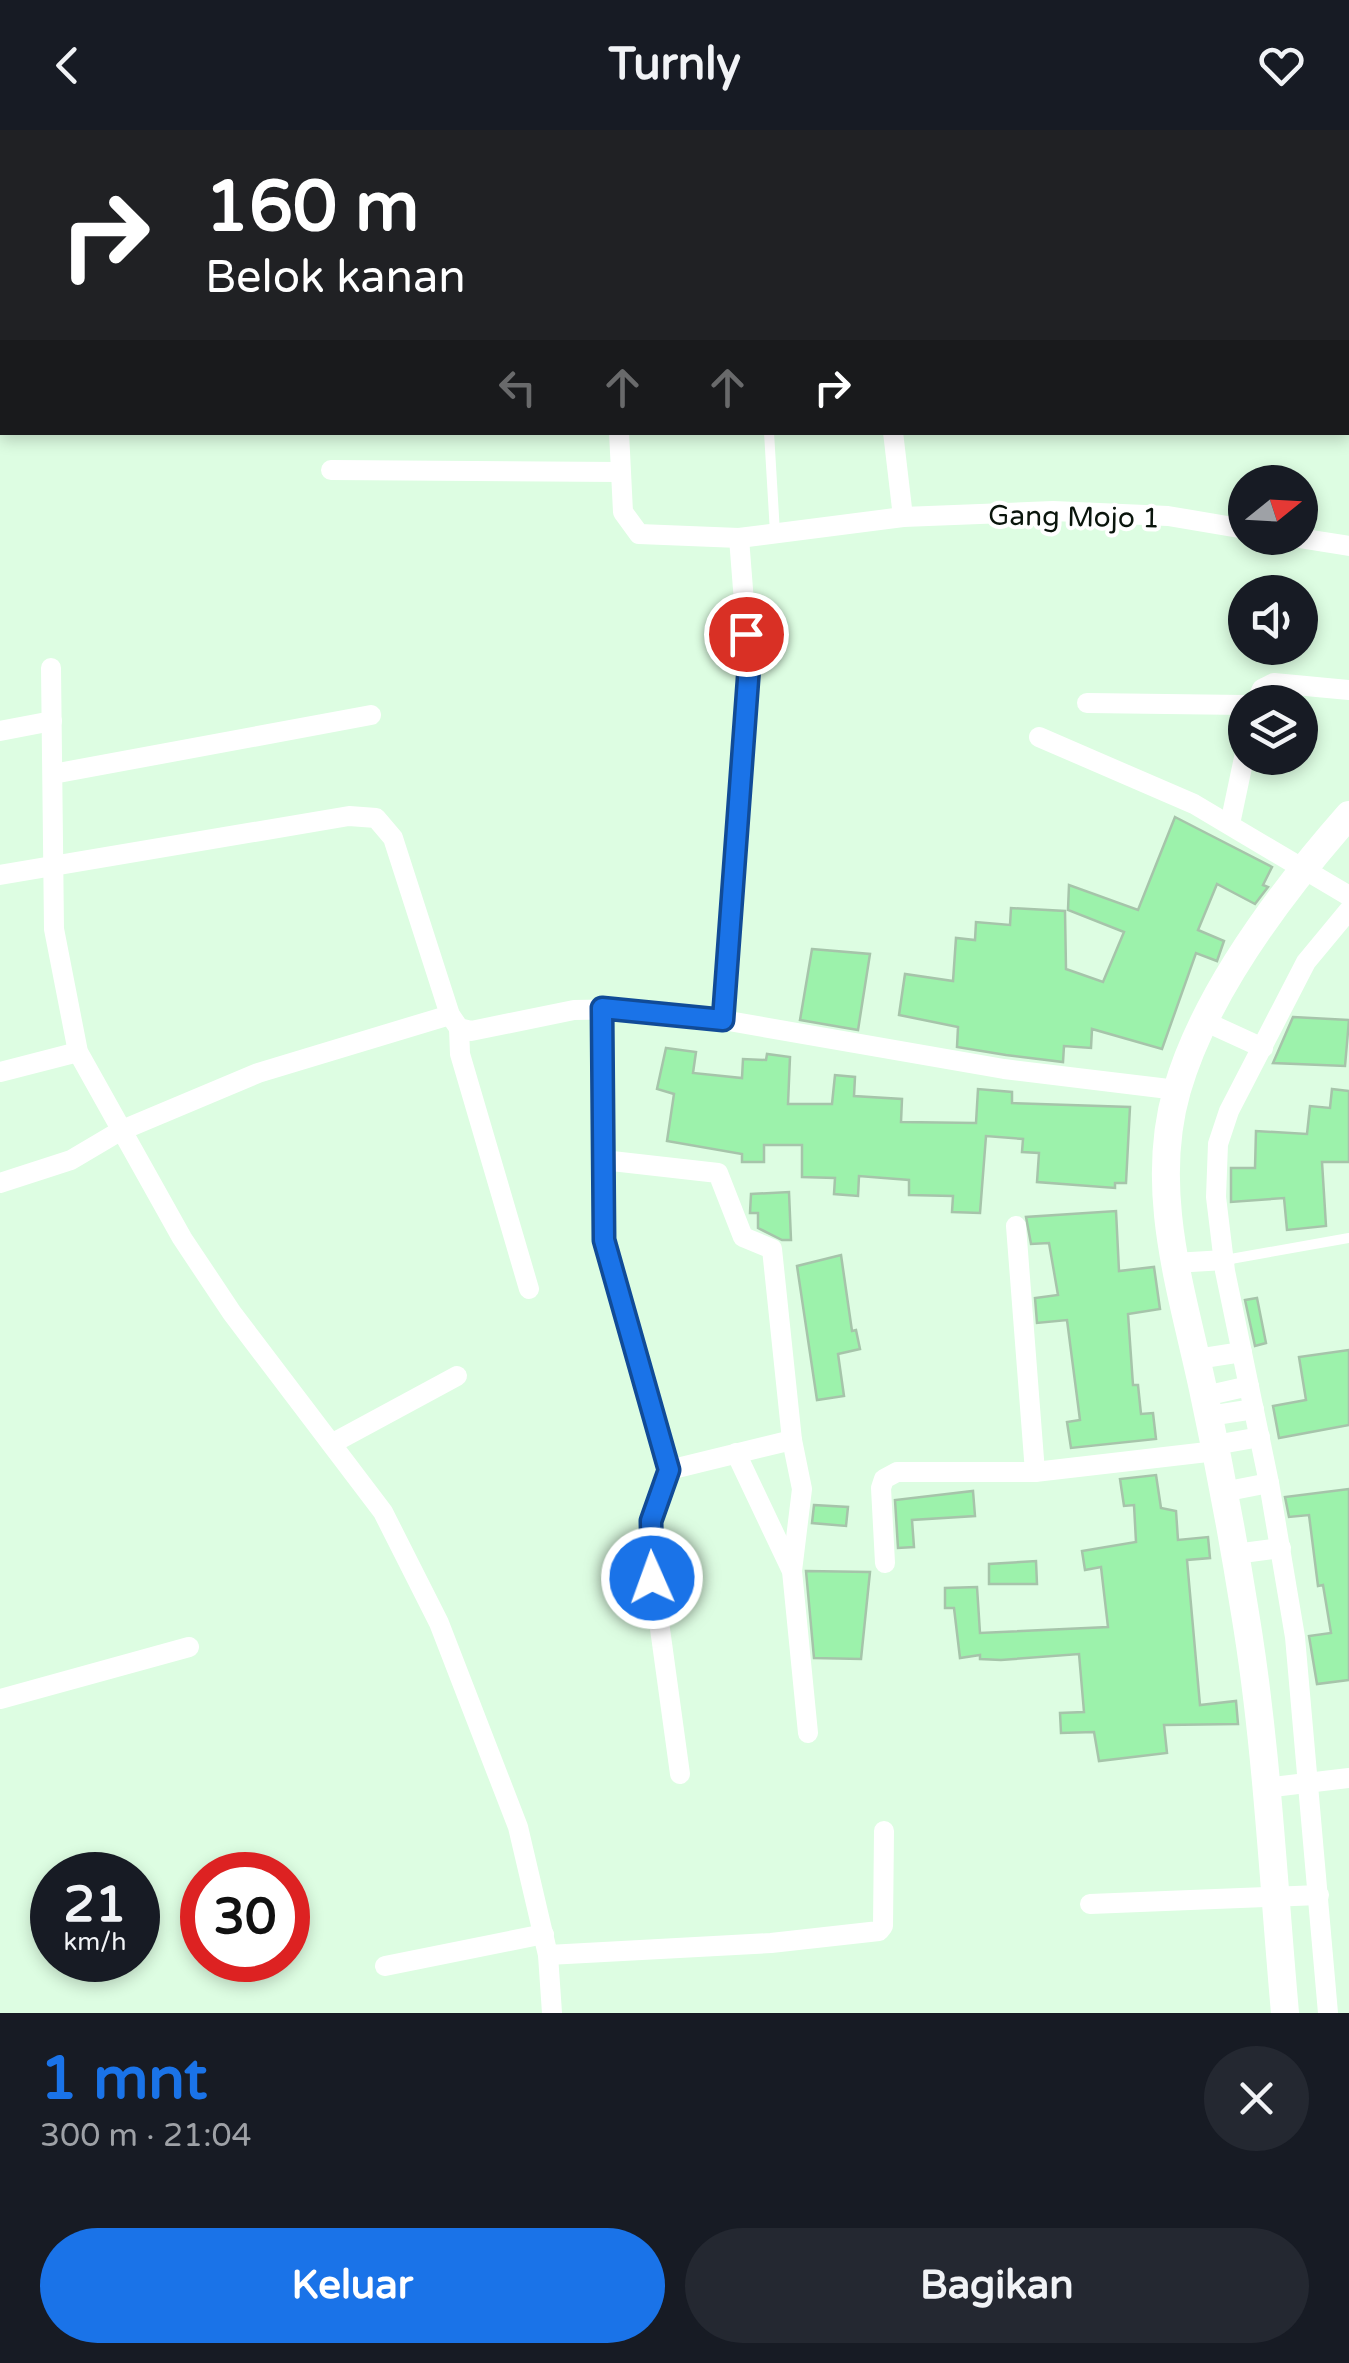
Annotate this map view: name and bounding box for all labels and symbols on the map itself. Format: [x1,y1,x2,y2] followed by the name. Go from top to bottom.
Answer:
[1228,465,1318,555] north arrow
[988,499,1160,535] street label: Gang Mojo 1
[704,592,789,677] pin
[600,1526,704,1630] position arrow
[180,1852,310,1982] speed limit sign: 30

